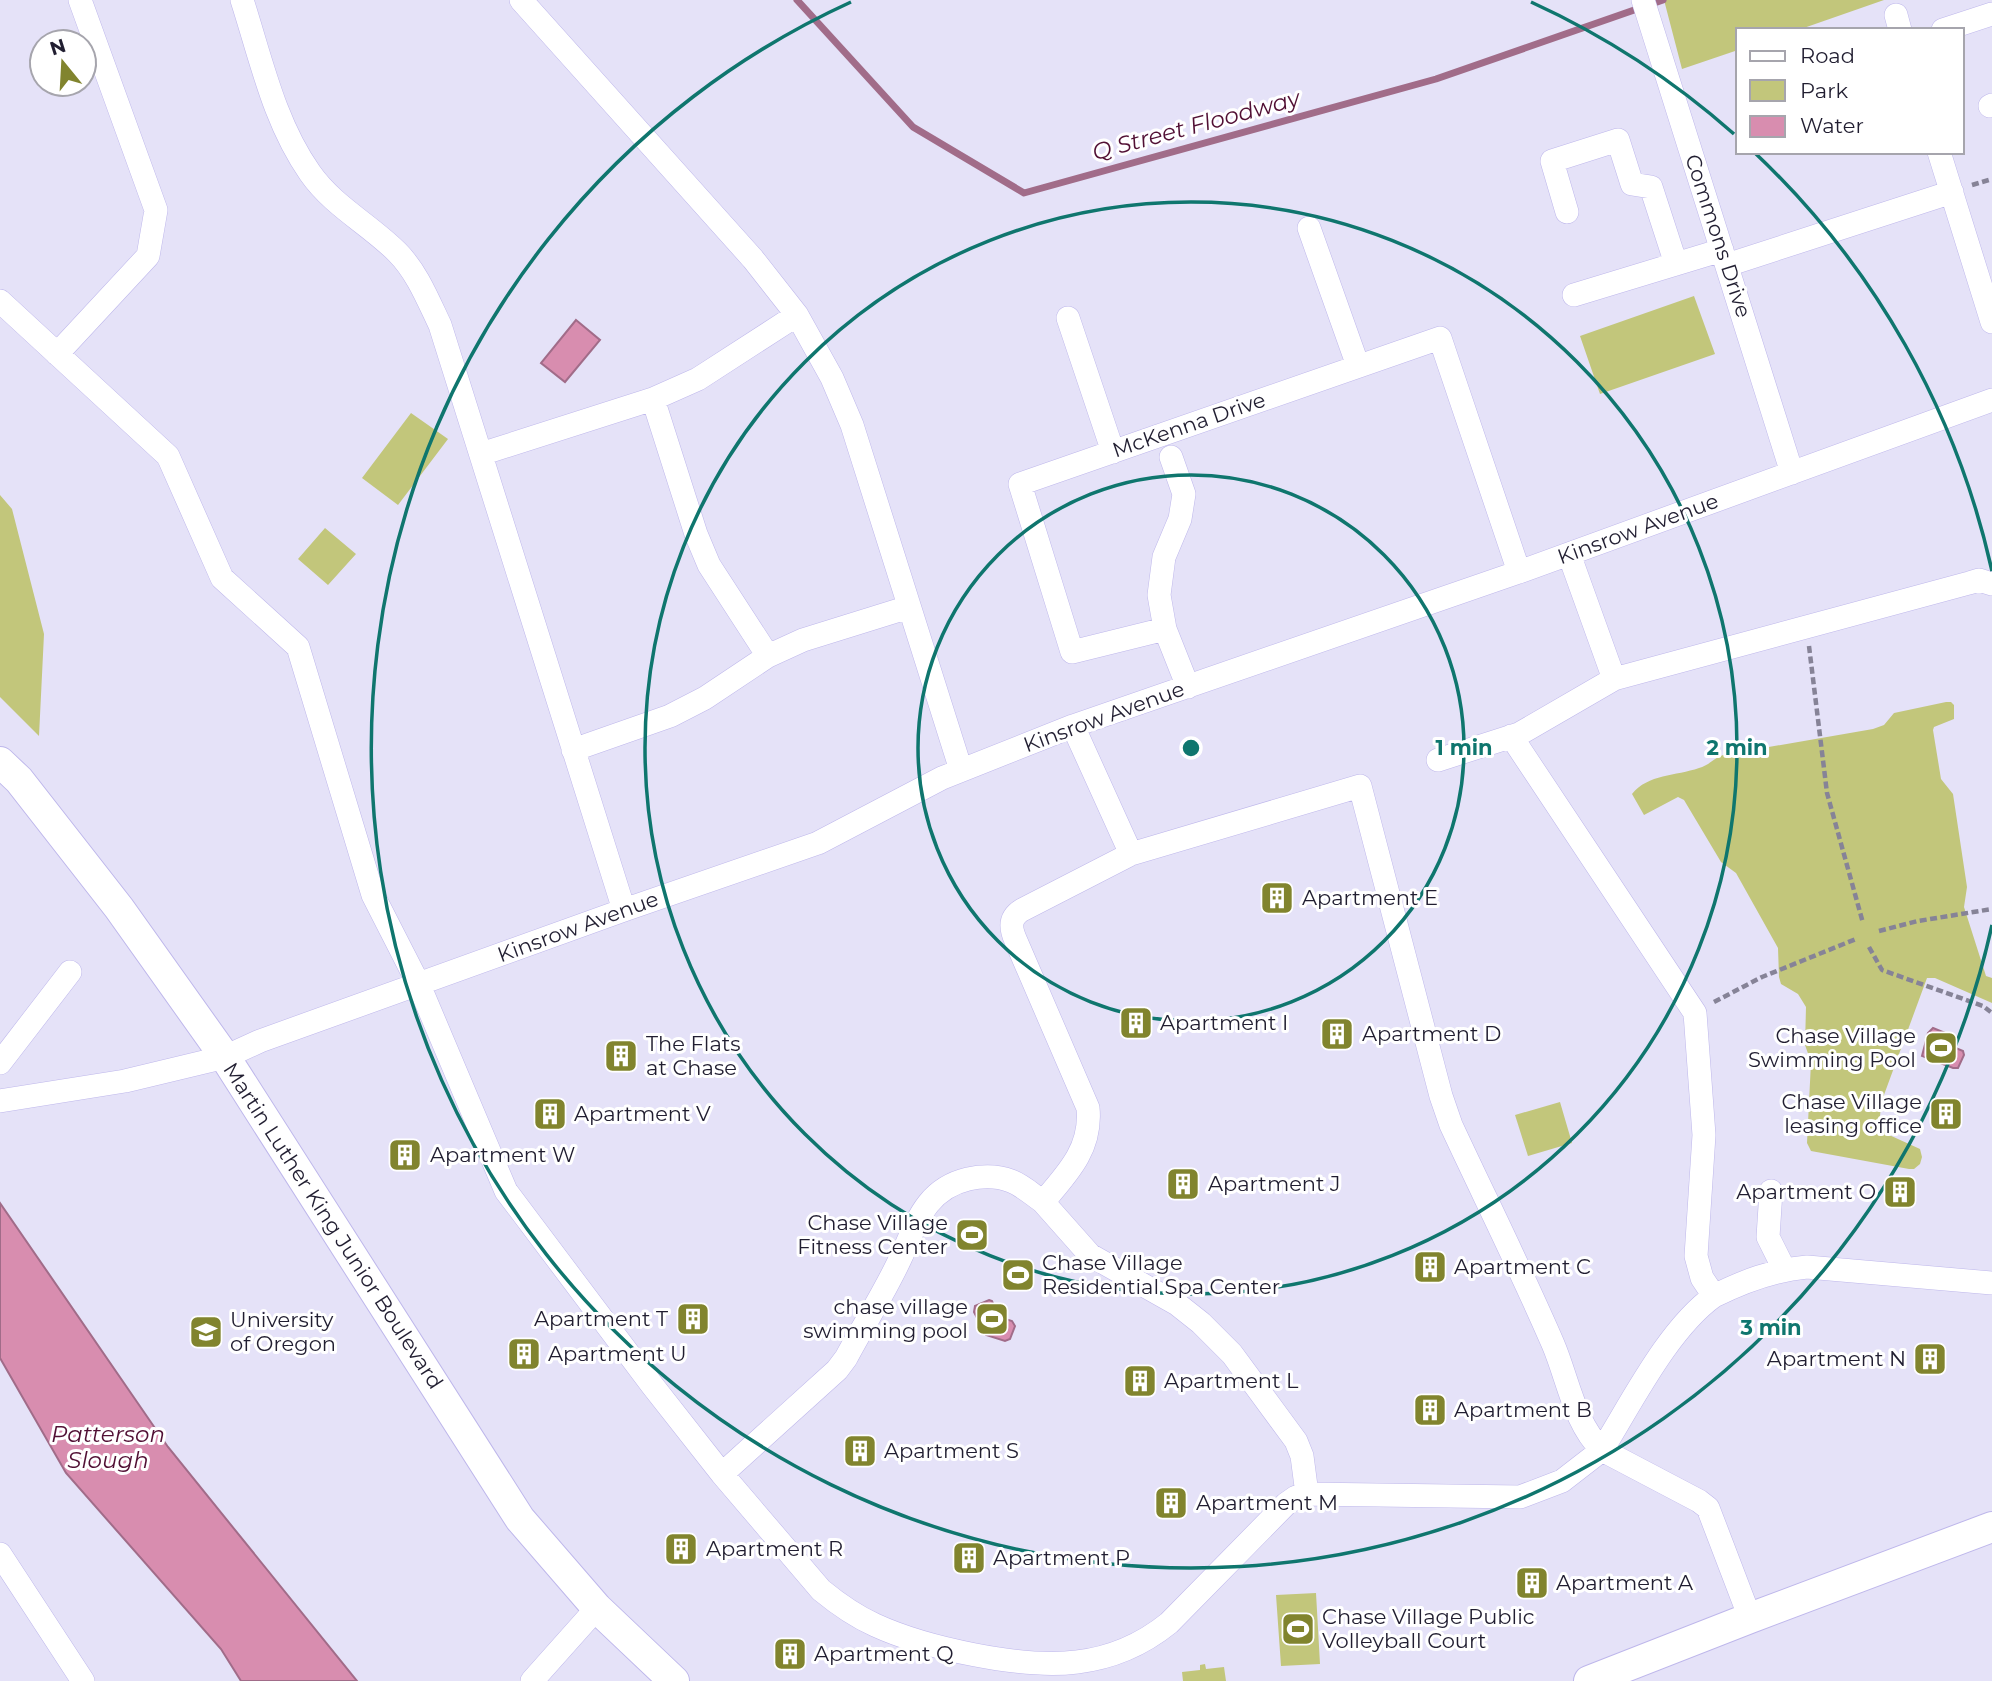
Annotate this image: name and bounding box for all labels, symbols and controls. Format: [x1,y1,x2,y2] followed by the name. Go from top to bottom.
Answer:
[28,28,98,98] north arrow
[1736,28,1964,154] legend
[47,34,69,61] text: N
[1800,43,1855,68] text: Road
[1800,78,1848,103] text: Park
[1089,83,1304,166] water label: Q Street Floodway
[1800,113,1864,138] text: Water
[1680,151,1757,321] street label: Commons Drive
[1109,387,1269,462] street label: McKenna Drive
[1554,488,1722,569] street label: Kinsrow Avenue
[1020,676,1188,757] street label: Kinsrow Avenue
[1435,735,1493,760] text: 1 min
[1706,735,1768,760] text: 2 min
[1179,736,1203,760] centre of rings
[1258,879,1296,917] building icon: Apartment E
[1302,885,1438,910] place label: Apartment E
[494,886,662,967] street label: Kinsrow Avenue
[1117,1004,1155,1042] building icon: Apartment I
[1160,1010,1288,1035] place label: Apartment I
[1318,1015,1356,1053] building icon: Apartment D
[1362,1021,1501,1046] place label: Apartment D
[1748,1023,1916,1072] place label: Chase Village Swimming Pool
[1922,1029,1960,1067] sports icon: Chase Village Swimming Pool
[646,1031,741,1080] place label: The Flats at Chase
[602,1037,640,1075] building icon: The Flats at Chase
[218,1058,448,1394] street label: Martin Luther King Junior Boulevard
[1781,1089,1922,1138] place label: Chase Village leasing office
[531,1095,569,1133] building icon: Apartment V
[1927,1095,1965,1133] building icon: Chase Village leasing office
[574,1101,711,1126] place label: Apartment V
[386,1136,424,1174] building icon: Apartment W
[430,1142,575,1167] place label: Apartment W
[1164,1165,1202,1203] building icon: Apartment J
[1208,1171,1341,1196] place label: Apartment J
[1881,1173,1919,1211] building icon: Apartment O
[1736,1179,1876,1204] place label: Apartment O
[797,1210,948,1259] place label: Chase Village Fitness Center
[953,1216,991,1254] sports icon: Chase Village Fitness Center
[1411,1248,1449,1286] building icon: Apartment C
[1042,1250,1280,1299] place label: Chase Village Residential Spa Center
[1454,1254,1591,1279] place label: Apartment C
[999,1256,1037,1294] sports icon: Chase Village Residential Spa Center
[803,1294,968,1343] place label: chase village swimming pool
[674,1300,712,1338] building icon: Apartment T
[973,1300,1011,1338] sports icon: chase village swimming pool
[534,1306,668,1331] place label: Apartment T
[230,1307,336,1356] place label: University of Oregon
[187,1313,225,1351] school or university icon: University of Oregon
[1739,1315,1802,1340] text: 3 min
[505,1335,543,1373] building icon: Apartment U
[1911,1340,1949,1378] building icon: Apartment N
[548,1341,687,1366] place label: Apartment U
[1767,1346,1906,1371] place label: Apartment N
[1121,1362,1159,1400] building icon: Apartment L
[1164,1368,1299,1393] place label: Apartment L
[1411,1391,1449,1429] building icon: Apartment B
[1454,1397,1592,1422] place label: Apartment B
[51,1420,165,1474] water label: Patterson Slough
[841,1432,879,1470] building icon: Apartment S
[884,1438,1019,1463] place label: Apartment S
[1152,1484,1190,1522] building icon: Apartment M
[1196,1490,1338,1515] place label: Apartment M
[662,1530,700,1568] building icon: Apartment R
[706,1536,843,1561] place label: Apartment R
[950,1539,988,1577] building icon: Apartment P
[993,1545,1130,1570] place label: Apartment P
[1513,1564,1551,1602] building icon: Apartment A
[1556,1570,1694,1595] place label: Apartment A
[1322,1604,1535,1653] place label: Chase Village Public Volleyball Court
[1279,1610,1317,1648] sports icon: Chase Village Public Volleyball Court
[771,1635,809,1673] building icon: Apartment Q
[814,1641,954,1666] place label: Apartment Q

